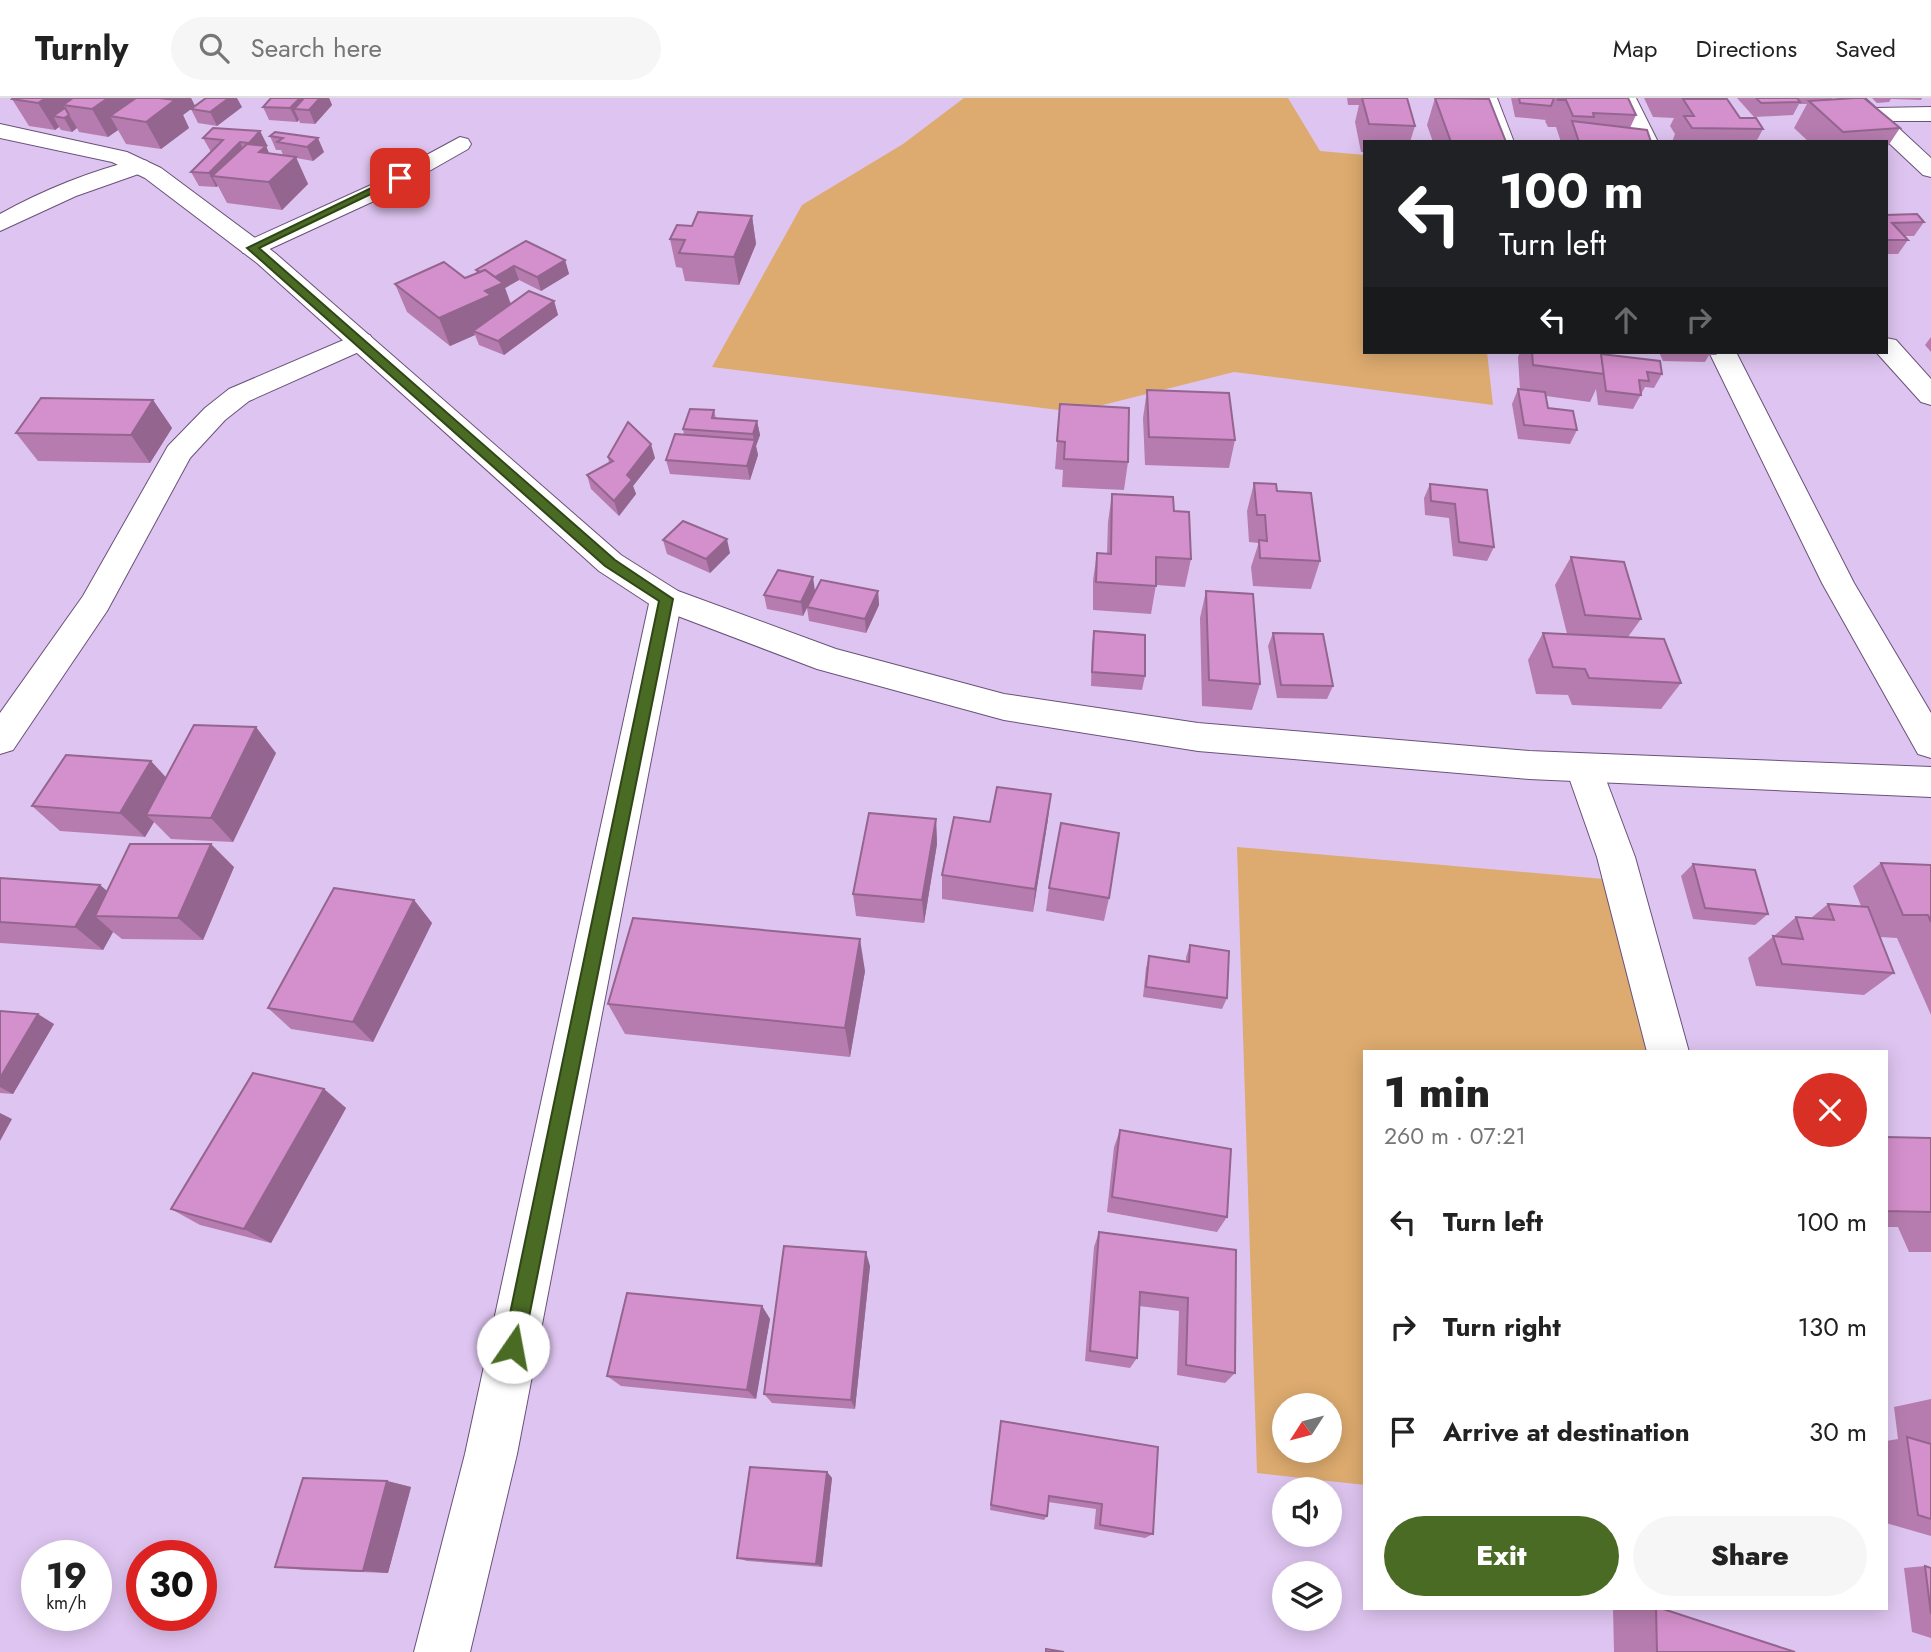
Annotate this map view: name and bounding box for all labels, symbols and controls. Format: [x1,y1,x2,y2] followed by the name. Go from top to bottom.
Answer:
[171,17,661,80] search box
[35,25,129,72] text: Turnly
[195,29,233,67] icon: search
[251,29,382,67] text: Search here
[1613,31,1658,66] text: Map
[1696,31,1797,66] text: Directions
[1835,31,1896,66] text: Saved
[370,148,430,208] pin
[1499,156,1644,226] text: 100 m
[381,159,419,197] icon: arrive
[1384,168,1475,259] icon: left
[1499,221,1606,267] text: Turn left
[1534,301,1572,339] icon: left
[1607,301,1645,339] icon: ahead
[1680,301,1718,339] icon: right
[1384,1062,1490,1123] text: 1 min
[1793,1073,1867,1147] button: close
[1384,1119,1526,1153] text: 260 m · 07:21
[1384,1203,1422,1241] icon: left
[1443,1203,1543,1241] text: Turn left
[1796,1203,1867,1241] text: 100 m
[1384,1308,1422,1346] icon: right
[1443,1308,1561,1346] text: Turn right
[1797,1308,1867,1346] text: 130 m
[476,1310,550,1384] position arrow
[1272,1393,1342,1463] north arrow
[1272,1393,1342,1631] map controls
[1384,1413,1422,1451] icon: arrive
[1443,1413,1690,1451] text: Arrive at destination
[1809,1413,1867,1451] text: 30 m
[1272,1477,1342,1547] button: sound
[1384,1516,1619,1596] button: Exit
[1633,1516,1867,1596] button: Share
[126,1540,217,1631] speed limit sign: 30
[46,1551,87,1601] text: 19
[1272,1561,1342,1631] button: layers
[46,1590,87,1616] text: km/h

